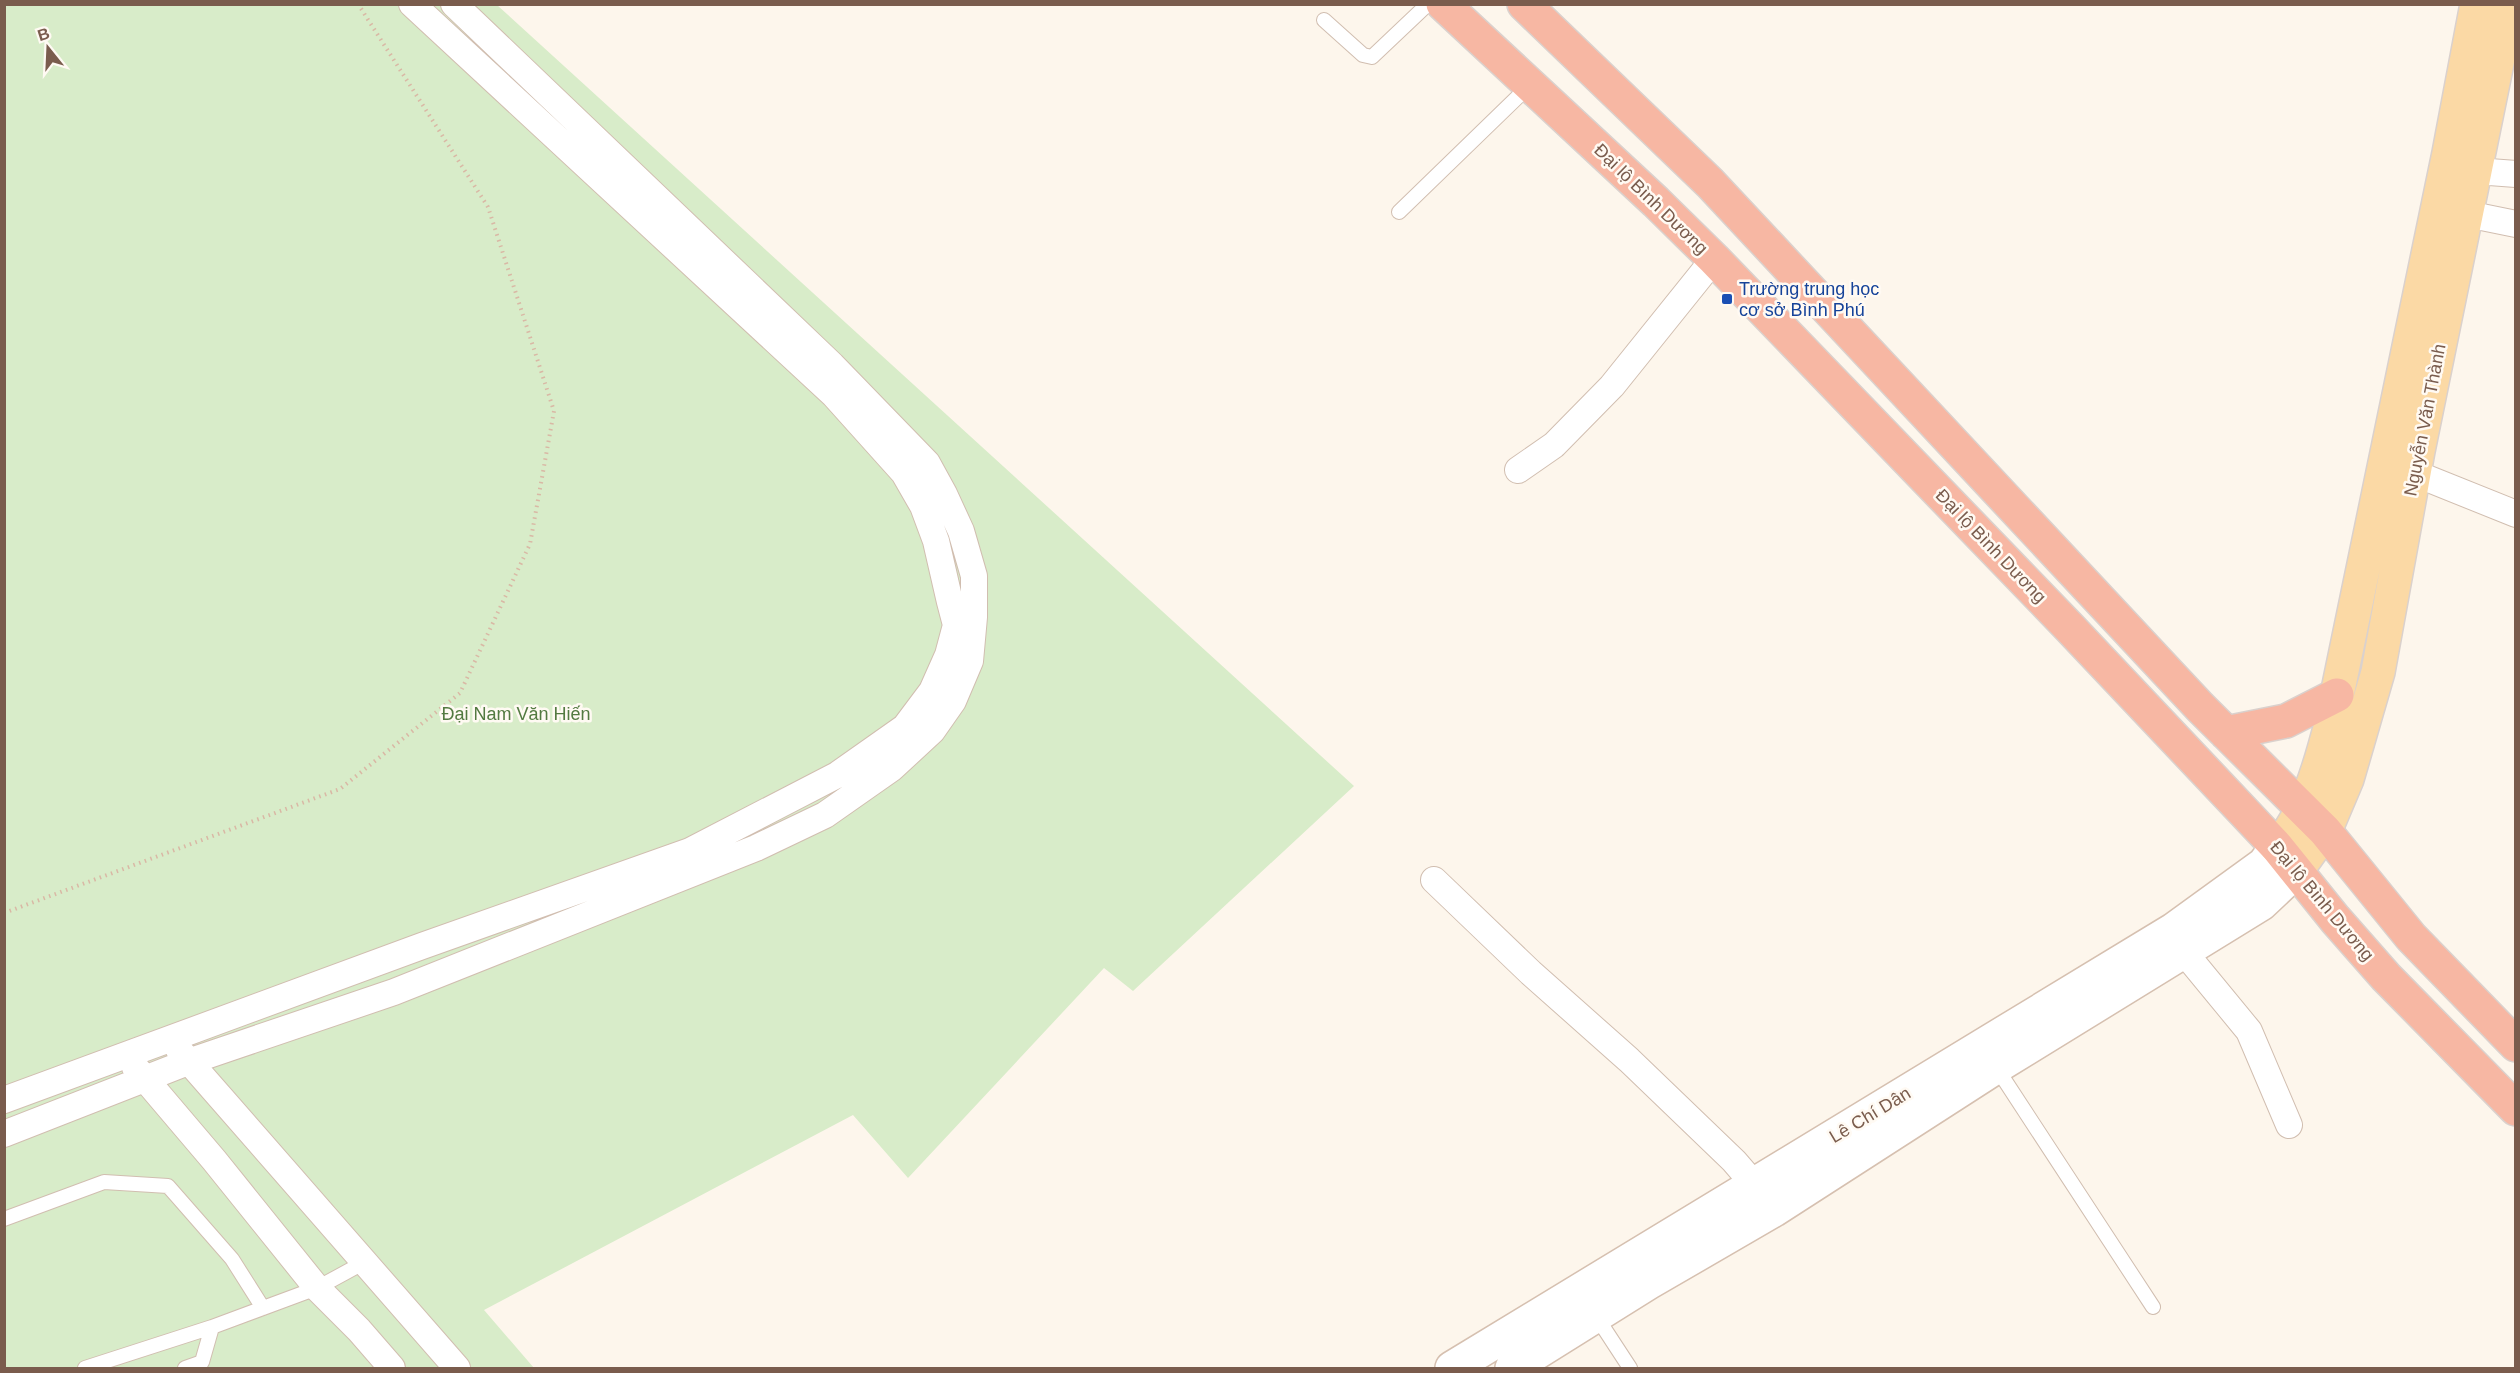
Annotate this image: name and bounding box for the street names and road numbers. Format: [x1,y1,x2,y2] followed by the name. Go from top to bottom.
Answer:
[1590,140,1712,258] street label: Đại lộ Bình Dương
[2399,342,2450,498] street label: Nguyễn Văn Thành
[1932,485,2050,607] street label: Đại lộ Bình Dương
[2266,837,2378,965] street label: Đại lộ Bình Dương
[1826,1083,1914,1147] street label: Lê Chí Dân

